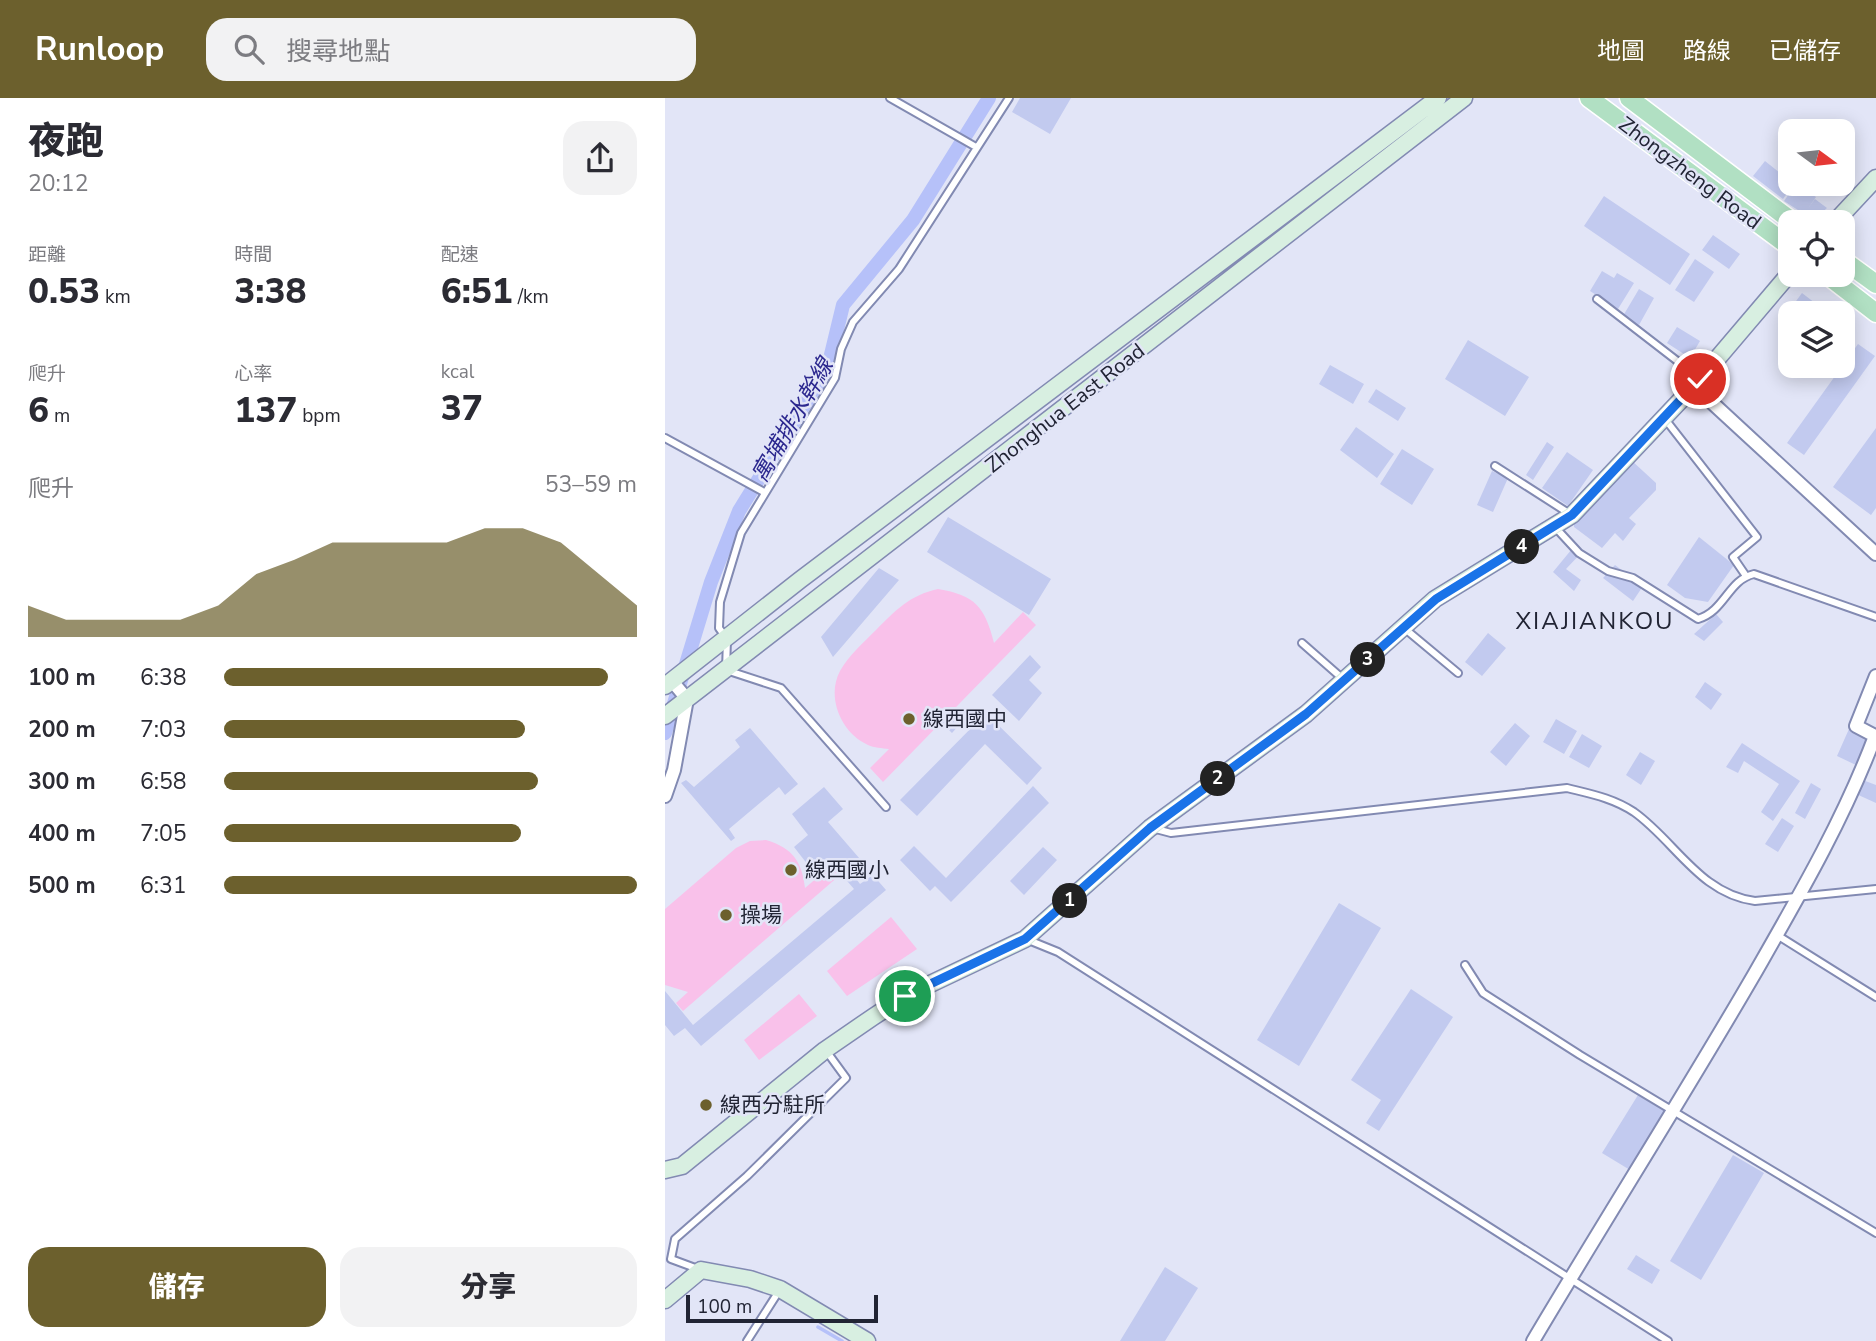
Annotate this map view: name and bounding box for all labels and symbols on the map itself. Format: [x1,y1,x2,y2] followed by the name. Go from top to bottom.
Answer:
[1613,110,1767,236] street label: Zhongzheng Road
[1778,119,1855,196] north arrow
[979,337,1151,479] street label: Zhonghua East Road
[1670,349,1730,409] pin
[745,350,842,488] water label: 寓埔排水幹線
[1505,530,1539,564] pin: 4
[1515,605,1675,637] district label: XIAJIANKOU
[1351,642,1385,678] pin: 3
[923,705,1007,733] place label: 線西國中
[901,711,917,727] marker: 線西國中
[1201,762,1235,796] pin: 2
[805,856,889,884] place label: 線西國小
[783,862,799,878] marker: 線西國小
[1053,884,1087,918] pin: 1
[740,901,782,929] place label: 操場
[718,907,734,923] marker: 操場
[875,966,935,1026] pin
[720,1091,825,1119] place label: 線西分駐所
[698,1097,714,1113] marker: 線西分駐所
[686,1292,879,1324] scale bar

